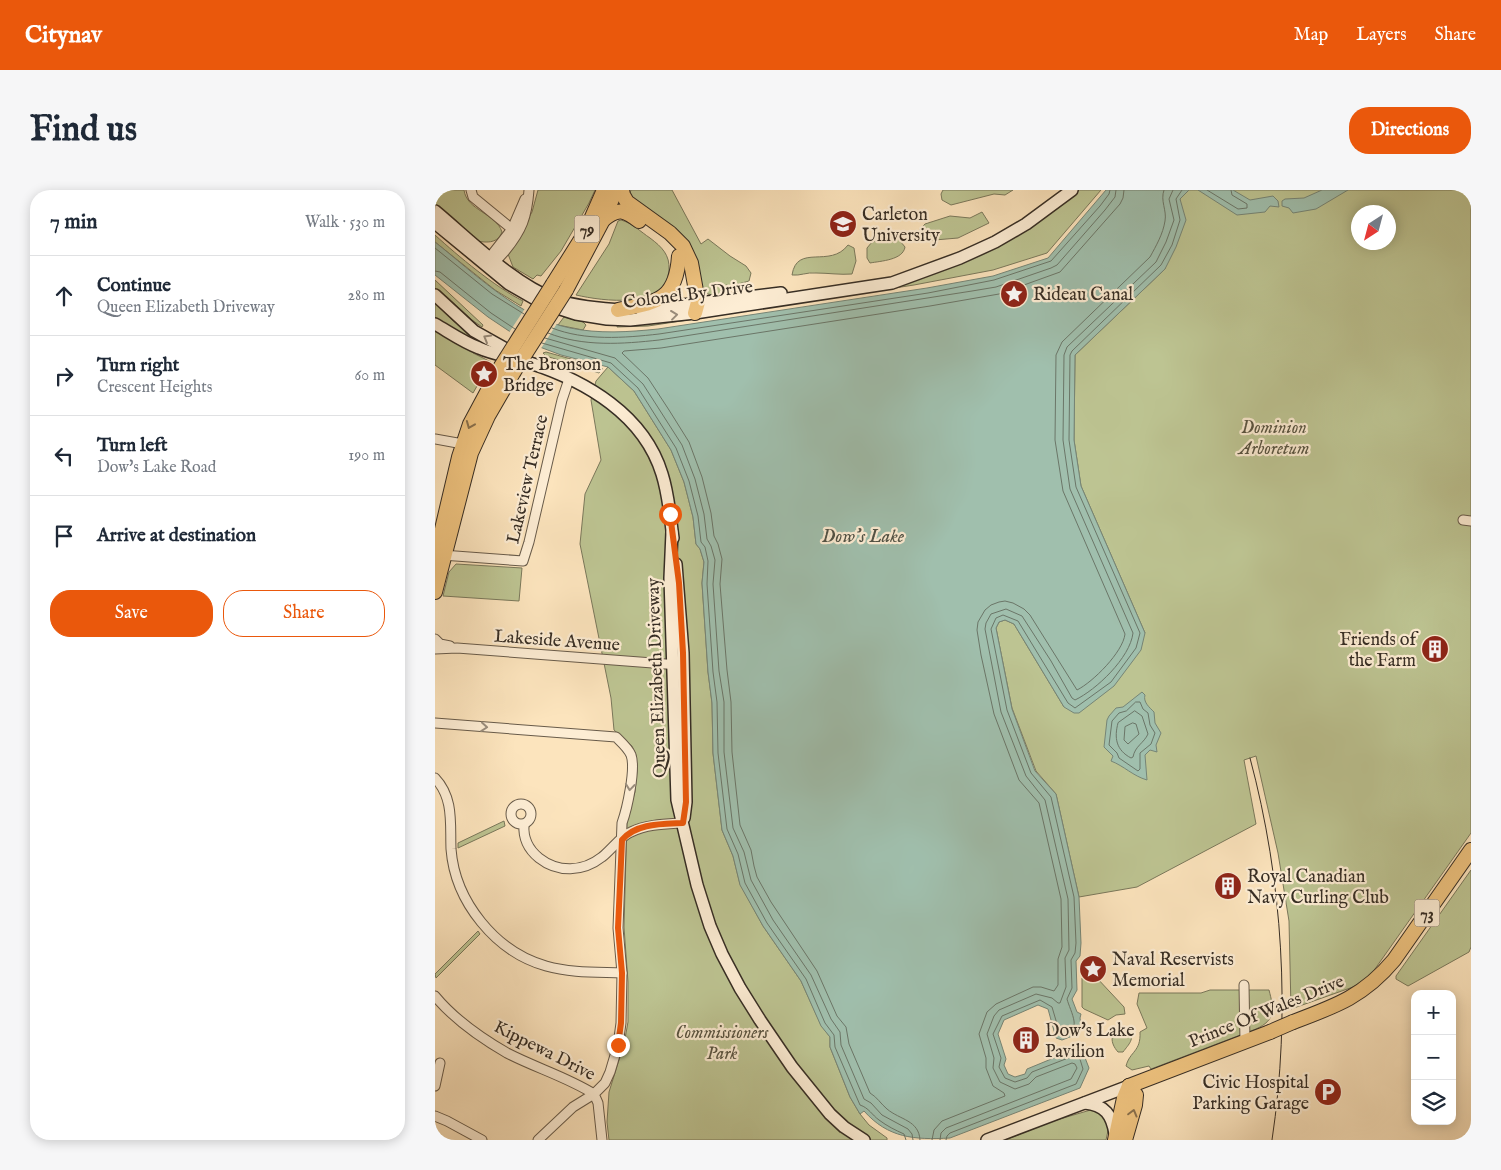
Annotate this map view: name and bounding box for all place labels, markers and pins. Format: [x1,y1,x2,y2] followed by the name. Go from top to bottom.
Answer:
[862,204,940,248] place label: Carleton University
[828,209,858,239] school or university icon: Carleton University
[999,279,1029,309] place icon: Rideau Canal
[1033,284,1133,307] place label: Rideau Canal
[503,354,602,398] place label: The Bronson Bridge
[469,359,499,389] place icon: The Bronson Bridge
[1340,629,1419,673] place label: Friends of the Farm
[1420,634,1450,664] building icon: Friends of the Farm
[1247,866,1389,910] place label: Royal Canadian Navy Curling Club
[1213,871,1243,901] building icon: Royal Canadian Navy Curling Club
[1112,949,1234,993] place label: Naval Reservists Memorial
[1078,954,1108,984] place icon: Naval Reservists Memorial
[1045,1020,1134,1064] place label: Dow's Lake Pavilion
[1011,1025,1041,1055] building icon: Dow's Lake Pavilion
[1192,1072,1309,1116] place label: Civic Hospital Parking Garage
[1313,1077,1343,1107] parking icon: Civic Hospital Parking Garage

